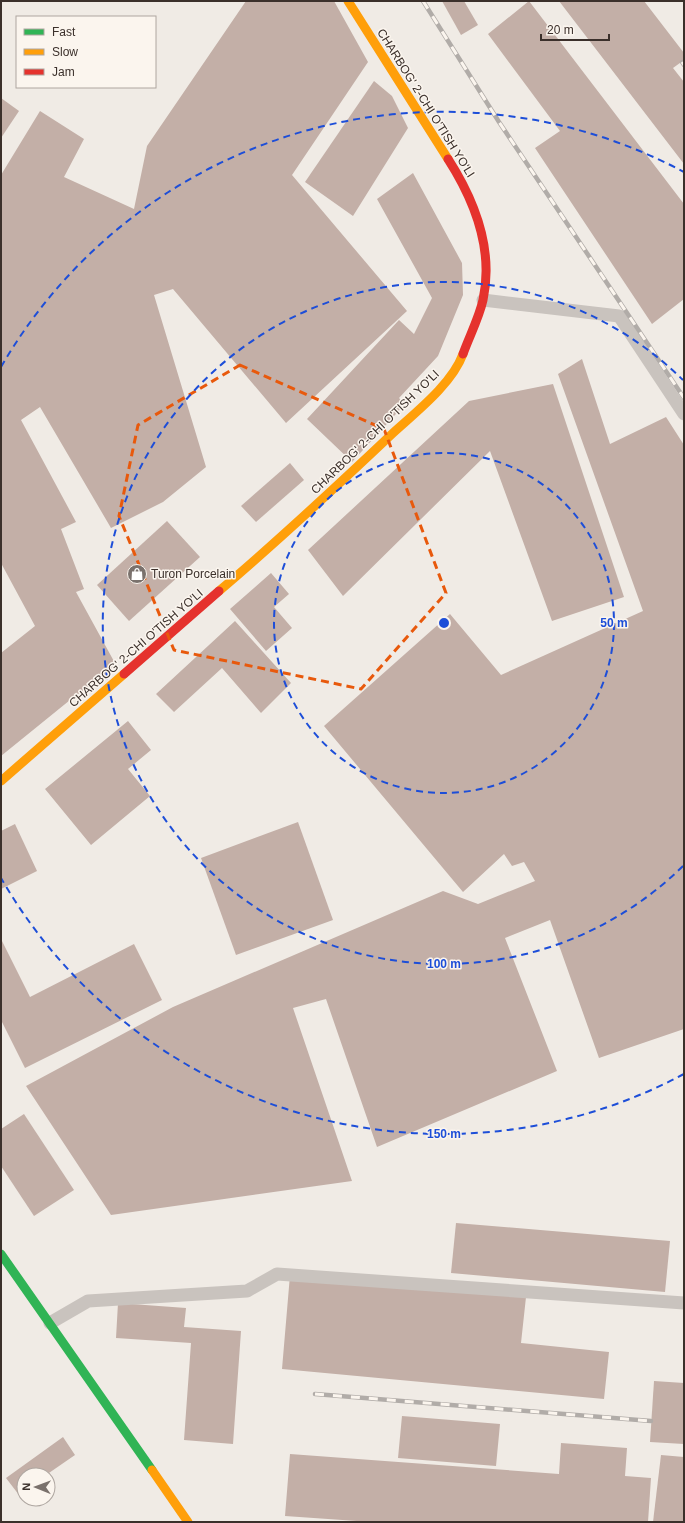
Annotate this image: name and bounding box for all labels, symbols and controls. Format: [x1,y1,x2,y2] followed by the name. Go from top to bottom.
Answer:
[16,16,156,88] legend
[541,16,609,42] scale bar
[547,23,574,37] text: 20 m
[52,25,76,39] text: Fast
[374,26,478,180] street label: CHARBOG' 2-CHI O'TISH YO'LI
[52,45,78,59] text: Slow
[52,65,75,79] text: Jam
[308,367,442,497] street label: CHARBOG' 2-CHI O'TISH YO'LI
[126,563,148,585] shop icon: Turon Porcelain
[151,567,235,581] place label: Turon Porcelain
[66,586,206,710] street label: CHARBOG' 2-CHI O'TISH YO'LI
[437,616,451,630] centre of rings
[600,616,628,630] text: 50 m
[427,957,461,971] text: 100 m
[427,1127,461,1141] text: 150 m
[16,1467,56,1507] north arrow
[20,1483,32,1491] text: N

